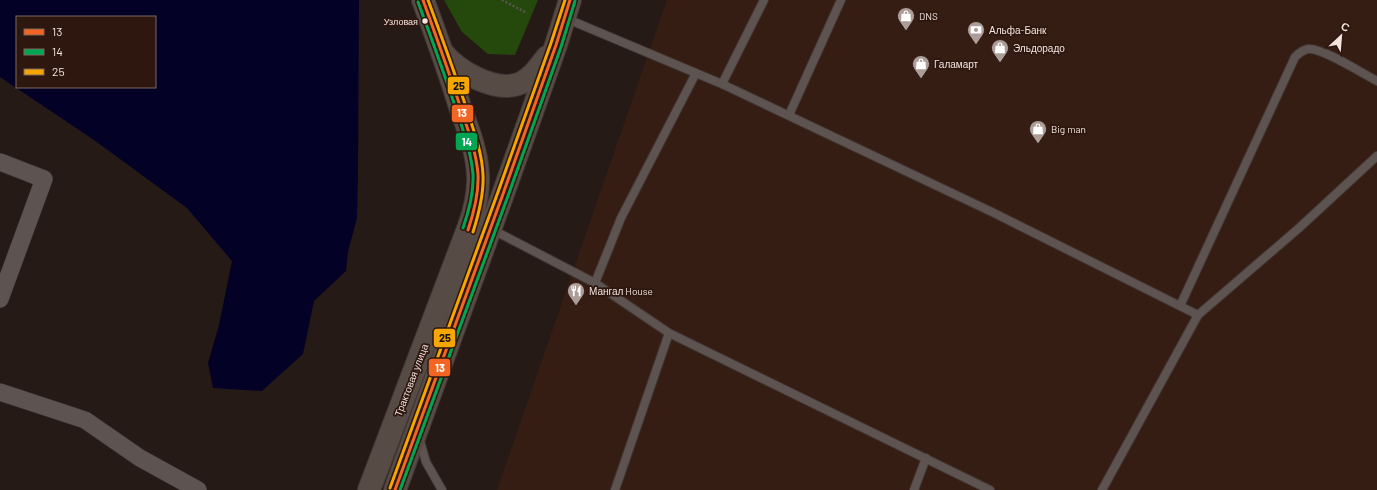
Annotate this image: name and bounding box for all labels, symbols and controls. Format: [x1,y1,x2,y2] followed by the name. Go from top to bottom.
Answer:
[896,6,916,31] shop icon: DNS
[919,10,938,22] place label: DNS
[16,16,156,88] legend
[384,16,418,27] place label: Узловая
[420,16,430,26] marker: Узловая
[1321,16,1361,56] north arrow
[1339,19,1352,34] text: С
[966,20,986,45] bank icon: Альфа-Банк
[52,24,62,38] text: 13
[989,24,1047,36] place label: Альфа-Банк
[990,38,1010,63] shop icon: Эльдорадо
[1013,42,1065,54] place label: Эльдорадо
[52,44,63,58] text: 14
[911,54,931,79] shop icon: Галамарт
[934,58,979,70] place label: Галамарт
[52,64,65,78] text: 25
[447,76,470,95] line badge: 25
[453,79,465,92] text: 25
[451,104,474,123] line badge: 13
[457,106,467,119] text: 13
[1028,119,1048,144] shop icon: Big man
[1051,123,1086,135] place label: Big man
[455,132,478,151] line badge: 14
[462,135,473,148] text: 14
[566,281,586,306] restaurant icon: Мангал House
[589,285,653,297] place label: Мангал House
[433,328,456,348] line badge: 25
[439,331,451,344] text: 25
[392,342,431,418] street label: Трактовая улица
[428,358,451,377] line badge: 13
[435,361,445,374] text: 13

